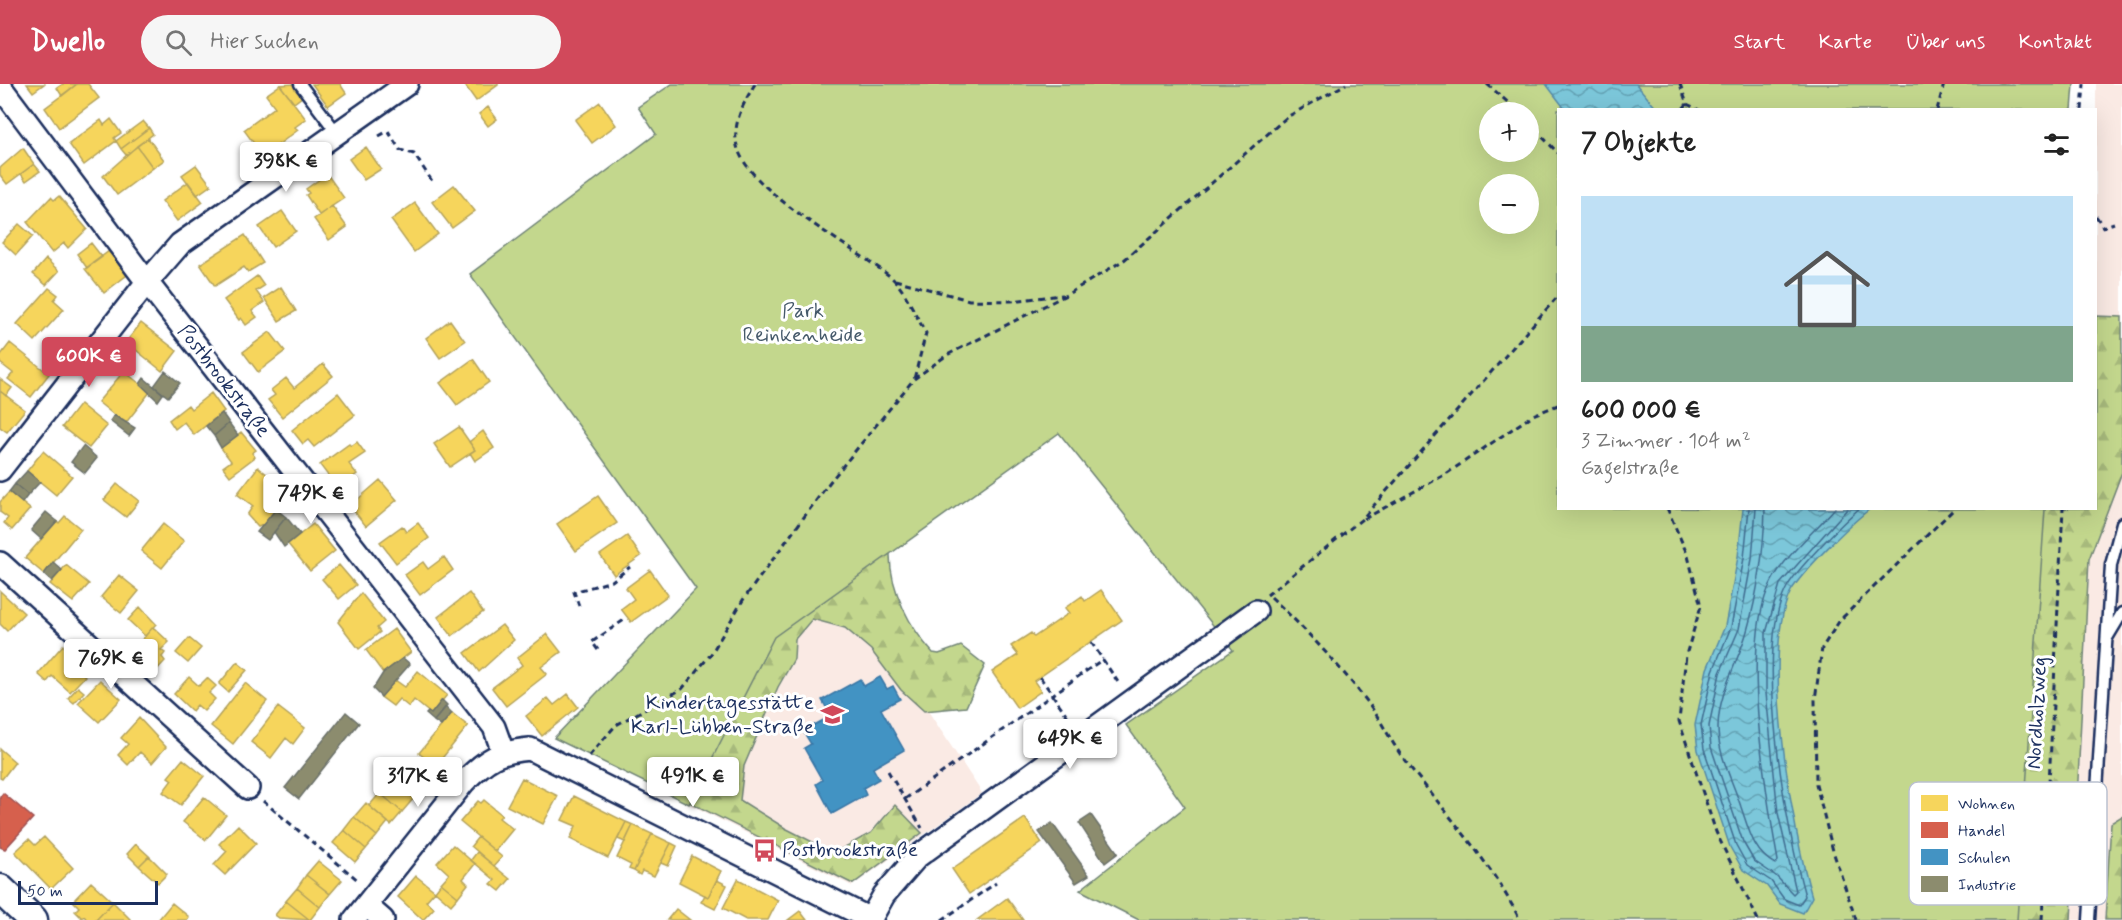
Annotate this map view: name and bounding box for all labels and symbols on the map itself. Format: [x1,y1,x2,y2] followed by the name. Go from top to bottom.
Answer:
[237,142,335,193] pin: 398K €
[743,297,863,349] park label: Park Reinkenheide
[171,319,277,443] street label: Postbrookstraße
[40,337,138,388] pin: 600K €
[262,474,360,525] pin: 749K €
[62,639,160,690] pin: 769K €
[2020,656,2054,770] street label: Nordholzweg
[631,689,814,741] place label: Kindertagesstätte Karl-Lübben-Straße
[819,702,845,728] school or university icon: Kindertagesstätte Karl-Lübben-Straße
[1021,719,1119,770] pin: 649K €
[369,757,467,808] pin: 317K €
[644,757,742,808] pin: 491K €
[1909,782,2107,905] legend
[1958,794,2015,815] text: Wohnen
[1958,821,2005,842] text: Handel
[782,836,918,864] place label: Postbrookstraße
[751,837,777,863] bus stop icon: Postbrookstraße
[1958,848,2011,869] text: Schulen
[1958,875,2016,896] text: Industrie
[18,878,158,906] scale bar

